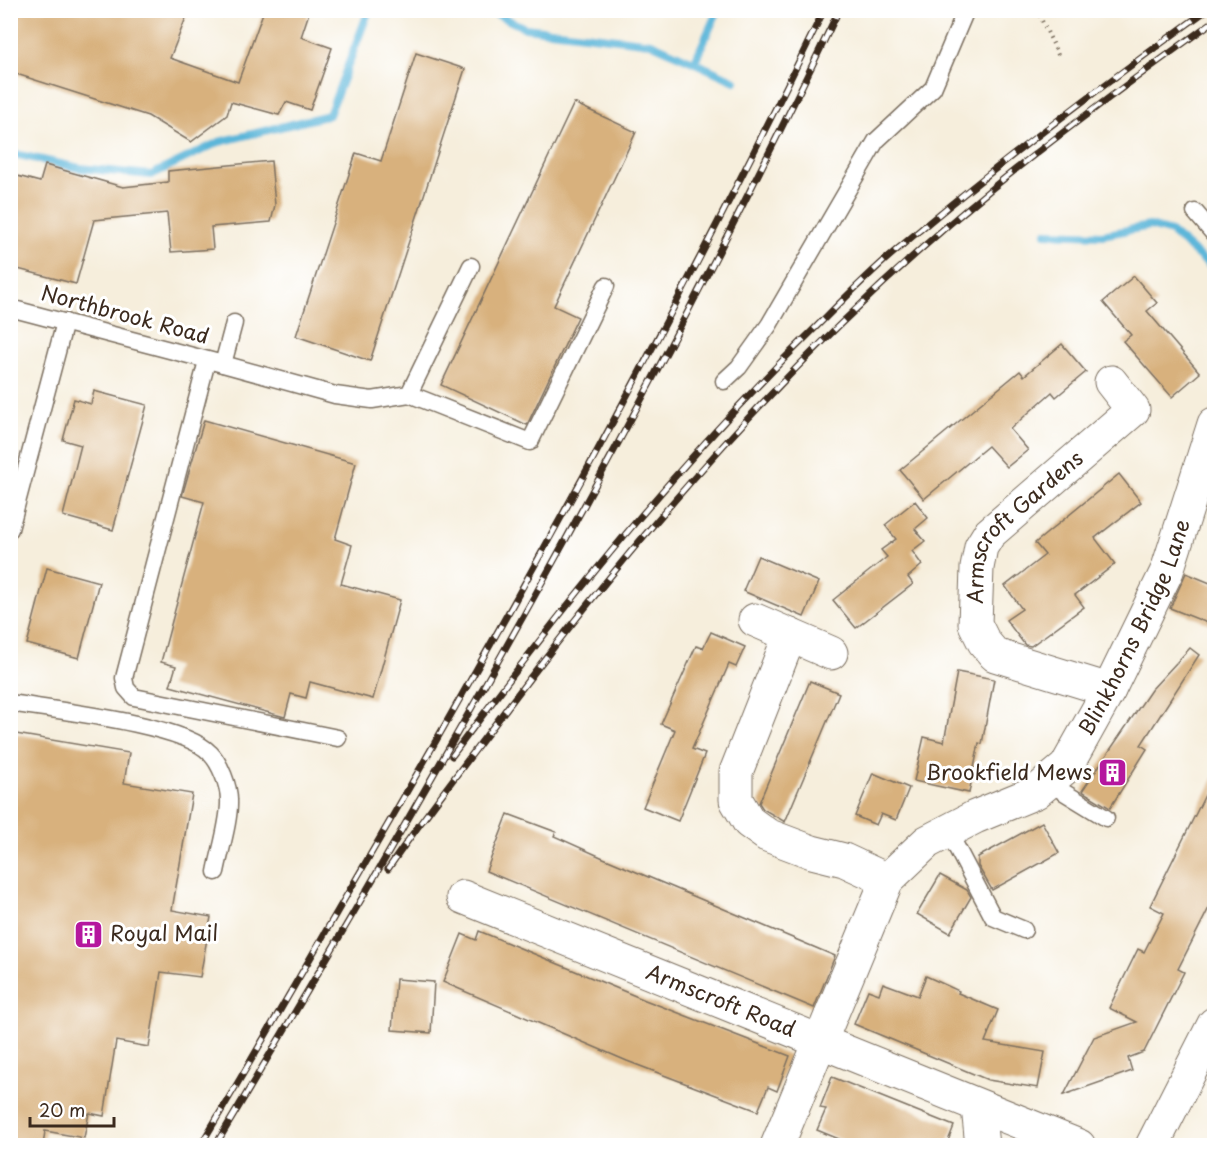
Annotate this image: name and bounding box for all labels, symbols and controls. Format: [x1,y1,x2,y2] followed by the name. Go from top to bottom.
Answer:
[38,275,213,351] street label: Northbrook Road
[958,442,1089,604] street label: Armscroft Gardens
[1069,514,1197,741] street label: Blinkhorns Bridge Lane
[926,755,1092,787] place label: Brookfield Mews
[1097,757,1129,789] building icon: Brookfield Mews
[110,916,218,948] place label: Royal Mail
[73,918,105,950] building icon: Royal Mail
[642,955,801,1044] street label: Armscroft Road
[30,1090,114,1128] scale bar
[39,1096,85,1123] text: 20 m

